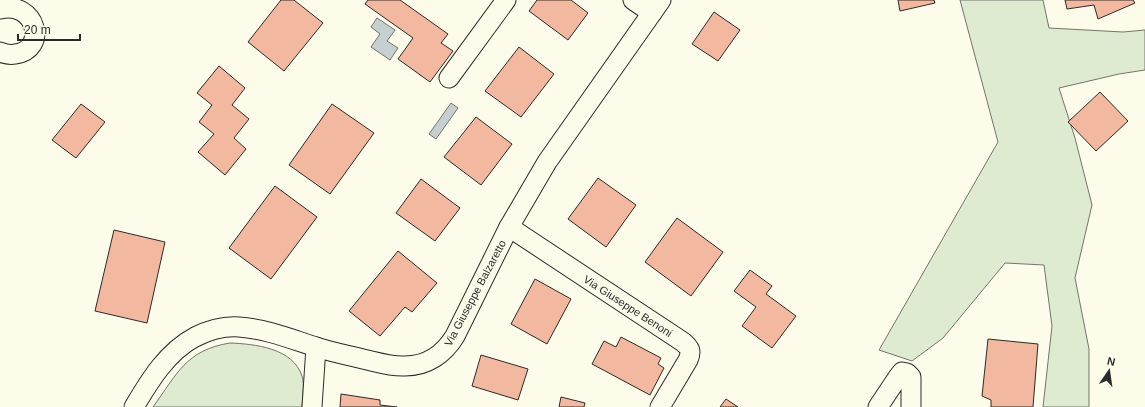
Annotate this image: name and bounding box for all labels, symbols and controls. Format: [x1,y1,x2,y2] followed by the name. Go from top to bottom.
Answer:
[18,16,80,42] scale bar
[24,23,51,37] text: 20 m
[442,238,508,348] street label: Via Giuseppe Balzaretto
[581,273,675,339] street label: Via Giuseppe Benoni
[1089,351,1129,391] north arrow
[1106,355,1117,368] text: N

